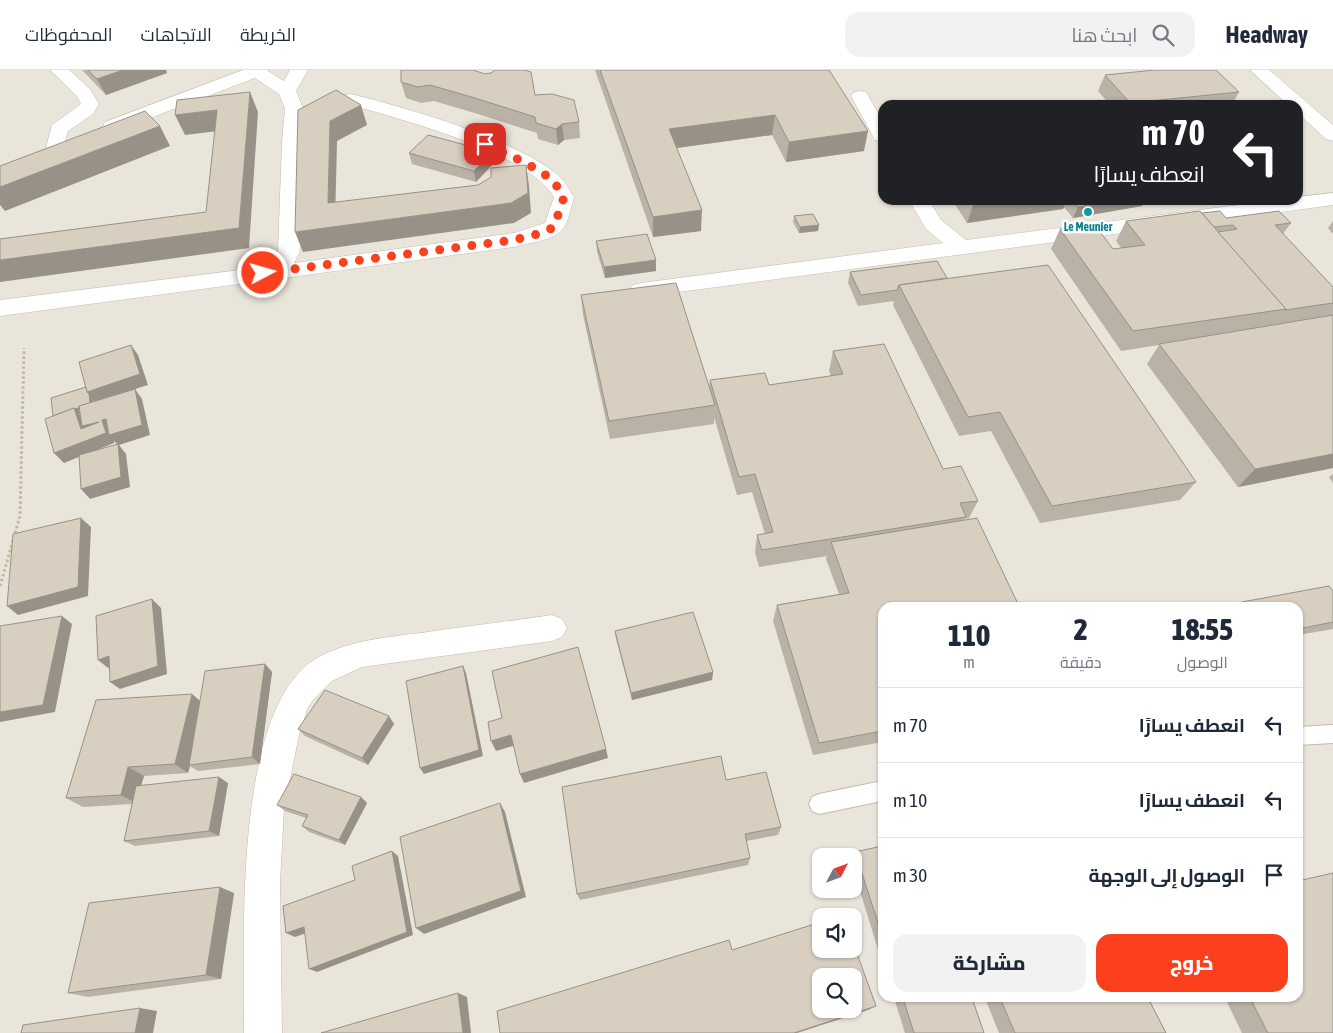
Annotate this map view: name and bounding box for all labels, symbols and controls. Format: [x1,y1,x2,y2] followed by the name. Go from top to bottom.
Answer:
[845,12,1195,57] search box
[1149,21,1177,49] icon: search
[1225,21,1308,48] text: Headway
[25,24,113,45] text: المحفوظات
[141,24,212,45] text: الاتجاهات
[240,24,296,45] text: الخريطة
[1071,24,1137,46] text: ابحث هنا
[1142,112,1205,152] text: 70 m
[1223,120,1288,185] icon: left
[464,123,506,165] pin
[471,130,499,158] icon: arrive
[1094,161,1205,187] text: انعطف يسارًا
[1082,206,1094,218] marker: Le Meunier
[1064,220,1113,234] place label: Le Meunier
[236,246,288,298] position arrow
[1074,612,1088,646] text: 2
[1171,612,1233,646] text: 18:55
[948,618,990,652] text: 110
[963,653,975,671] text: m
[1060,653,1102,671] text: دقيقة
[1177,653,1228,671] text: الوصول
[1260,711,1288,739] icon: left
[893,714,927,736] text: 70 m
[1139,714,1245,736] text: انعطف يسارًا
[1260,786,1288,814] icon: left
[893,789,927,811] text: 10 m
[1139,789,1245,811] text: انعطف يسارًا
[812,848,862,898] north arrow
[812,848,862,1018] map controls
[1260,861,1288,889] icon: arrive
[893,864,927,886] text: 30 m
[1088,864,1245,886] text: الوصول إلى الوجهة
[812,908,862,958] button: sound
[893,934,1086,992] button: مشاركة
[1096,934,1288,992] button: خروج
[812,968,862,1018] button: search

